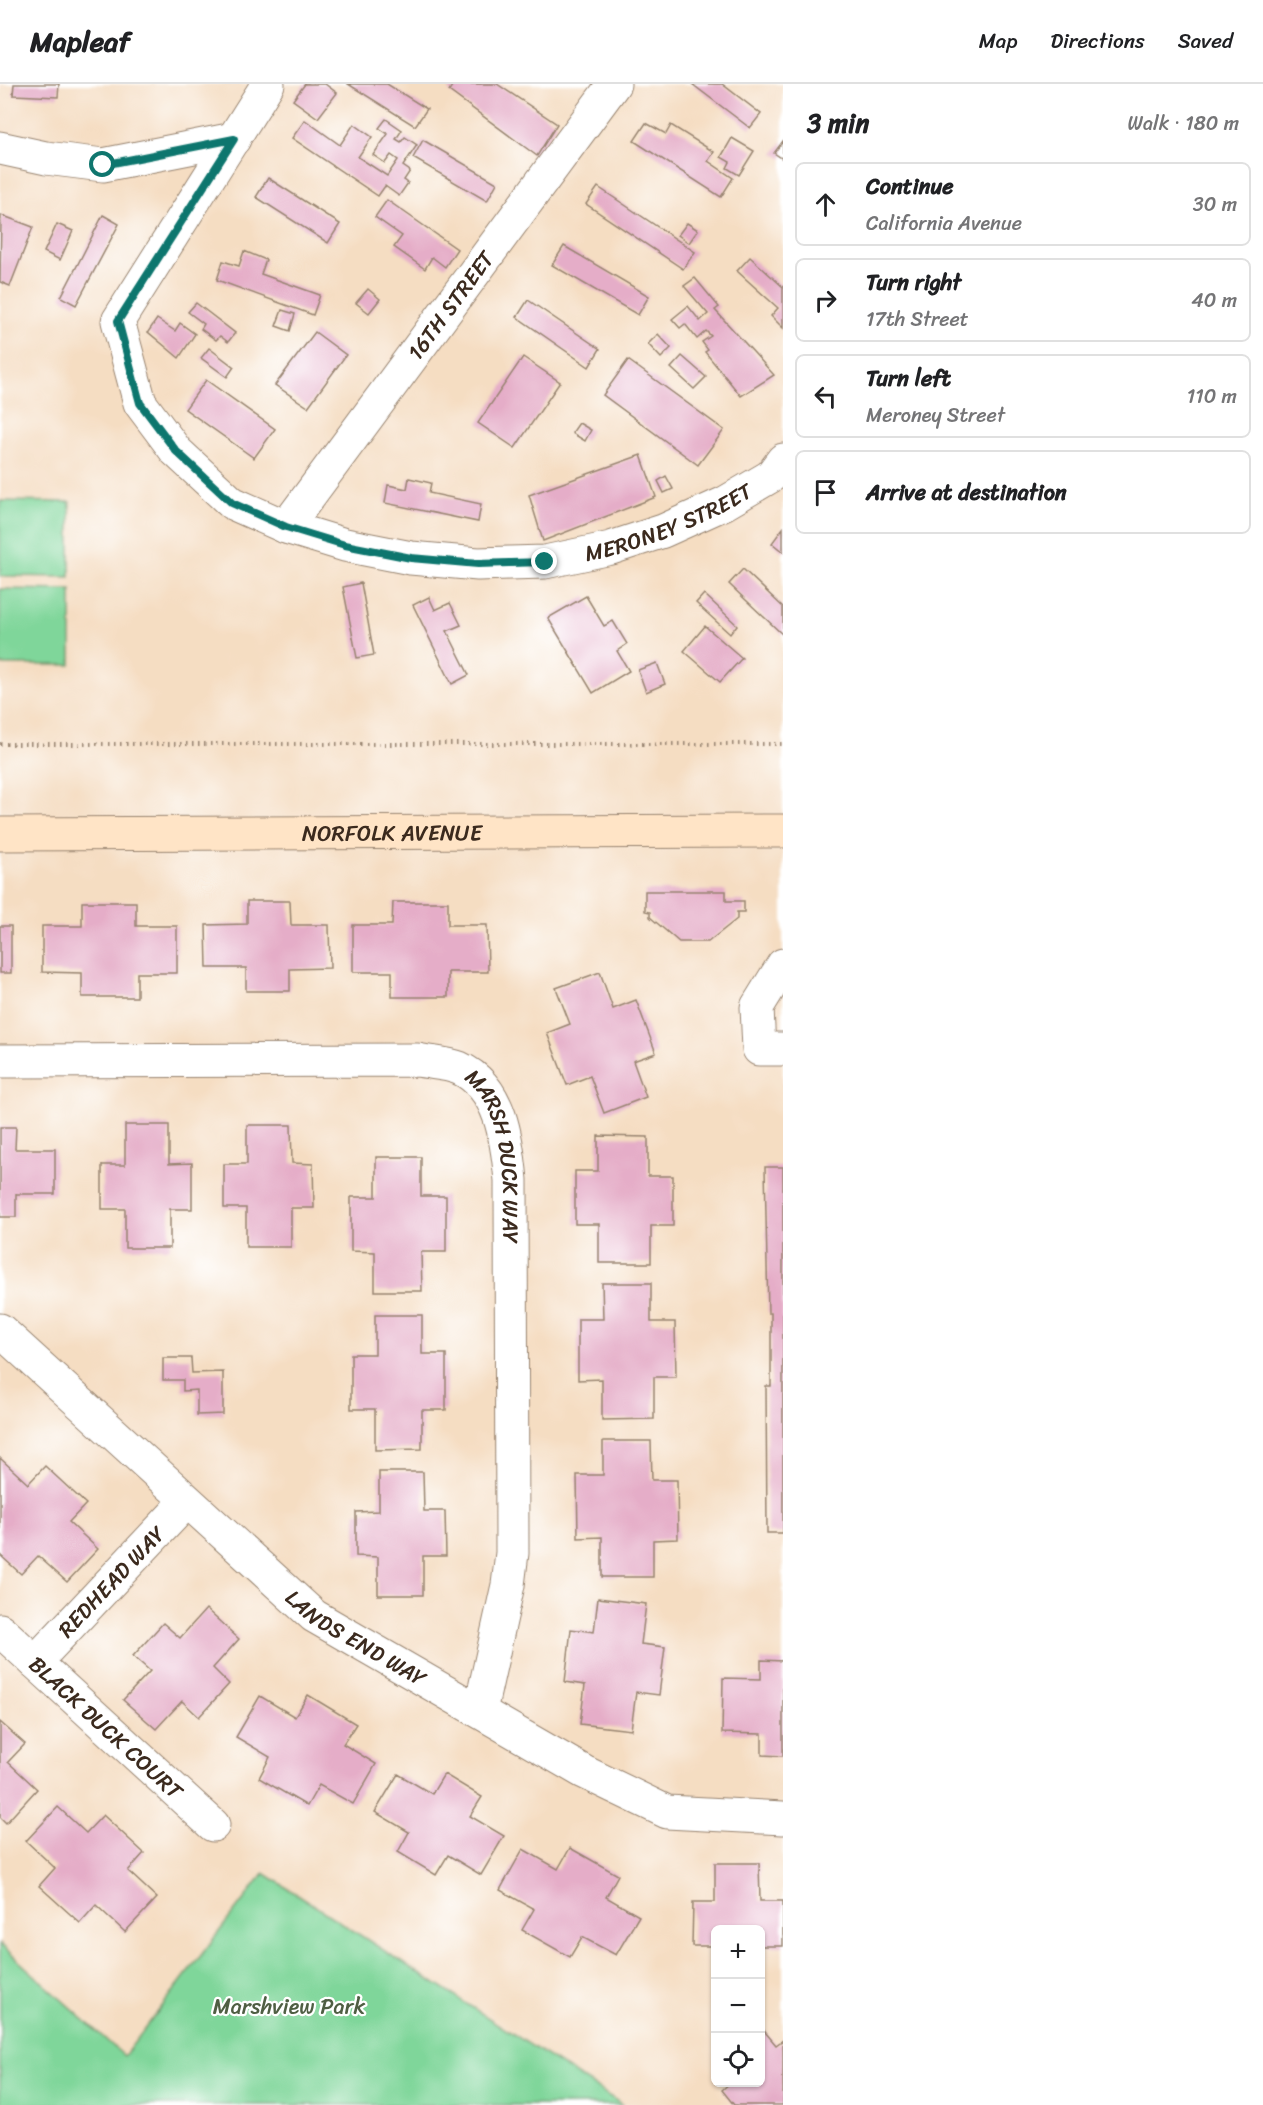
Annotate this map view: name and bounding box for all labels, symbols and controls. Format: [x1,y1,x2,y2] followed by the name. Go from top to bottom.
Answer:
[30,17,130,66] text: Mapleaf
[979,22,1017,60] text: Map
[1050,22,1145,60] text: Directions
[1178,22,1233,60] text: Saved
[807,100,869,146] text: 3 min
[1128,106,1239,141] text: Walk · 180 m
[89,151,115,177] route start
[866,167,954,206] text: Continue
[1193,187,1237,222] text: 30 m
[809,188,842,221] icon: ahead
[866,206,1022,241] text: California Avenue
[396,241,505,368] street label: 16TH STREET
[866,263,961,302] text: Turn right
[1191,283,1237,318] text: 40 m
[809,284,842,317] icon: right
[866,302,969,337] text: 17th Street
[866,359,951,398] text: Turn left
[1187,379,1237,414] text: 110 m
[809,380,842,413] icon: left
[866,398,1005,433] text: Meroney Street
[581,471,761,573] street label: MERONEY STREET
[866,473,1067,512] text: Arrive at destination
[809,476,842,509] icon: arrive
[531,548,557,574] route end
[302,813,484,852] street label: NORFOLK AVENUE
[456,1058,531,1245] street label: MARSH DUCK WAY
[48,1515,175,1647] street label: REDHEAD WAY
[276,1579,435,1697] street label: LANDS END WAY
[20,1646,194,1810] street label: BLACK DUCK COURT
[711,1925,765,2087] map controls
[711,1925,765,1979] button: +
[711,1979,765,2033] button: −
[213,1987,366,2026] park label: Marshview Park
[711,2033,765,2087] button: locate

